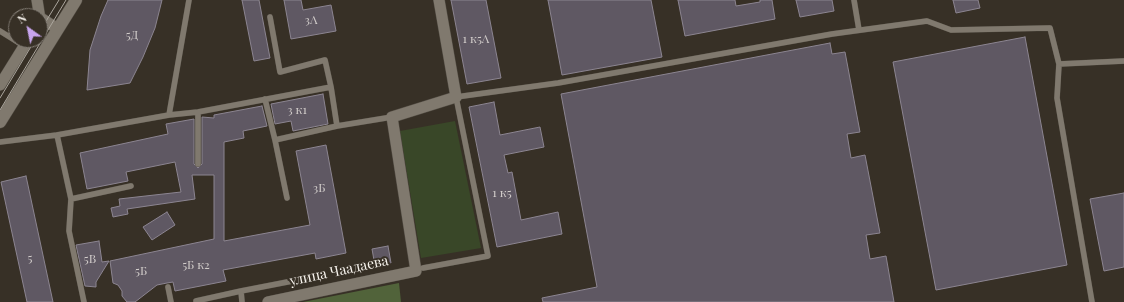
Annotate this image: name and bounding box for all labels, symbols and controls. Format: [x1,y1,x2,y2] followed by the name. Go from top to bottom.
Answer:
[8,8,48,48] north arrow
[14,10,29,27] text: N
[305,13,317,27] house number: 3А
[126,28,138,42] house number: 5Д
[463,32,489,46] house number: 1 к5А
[287,103,307,117] house number: 3 к1
[313,181,325,195] house number: 3Б
[492,186,512,200] house number: 1 к5
[28,251,32,265] house number: 5
[84,252,96,266] house number: 5В
[288,252,390,290] street label: улица Чаадаева
[182,258,210,272] house number: 5Б к2
[135,264,147,278] house number: 5Б

